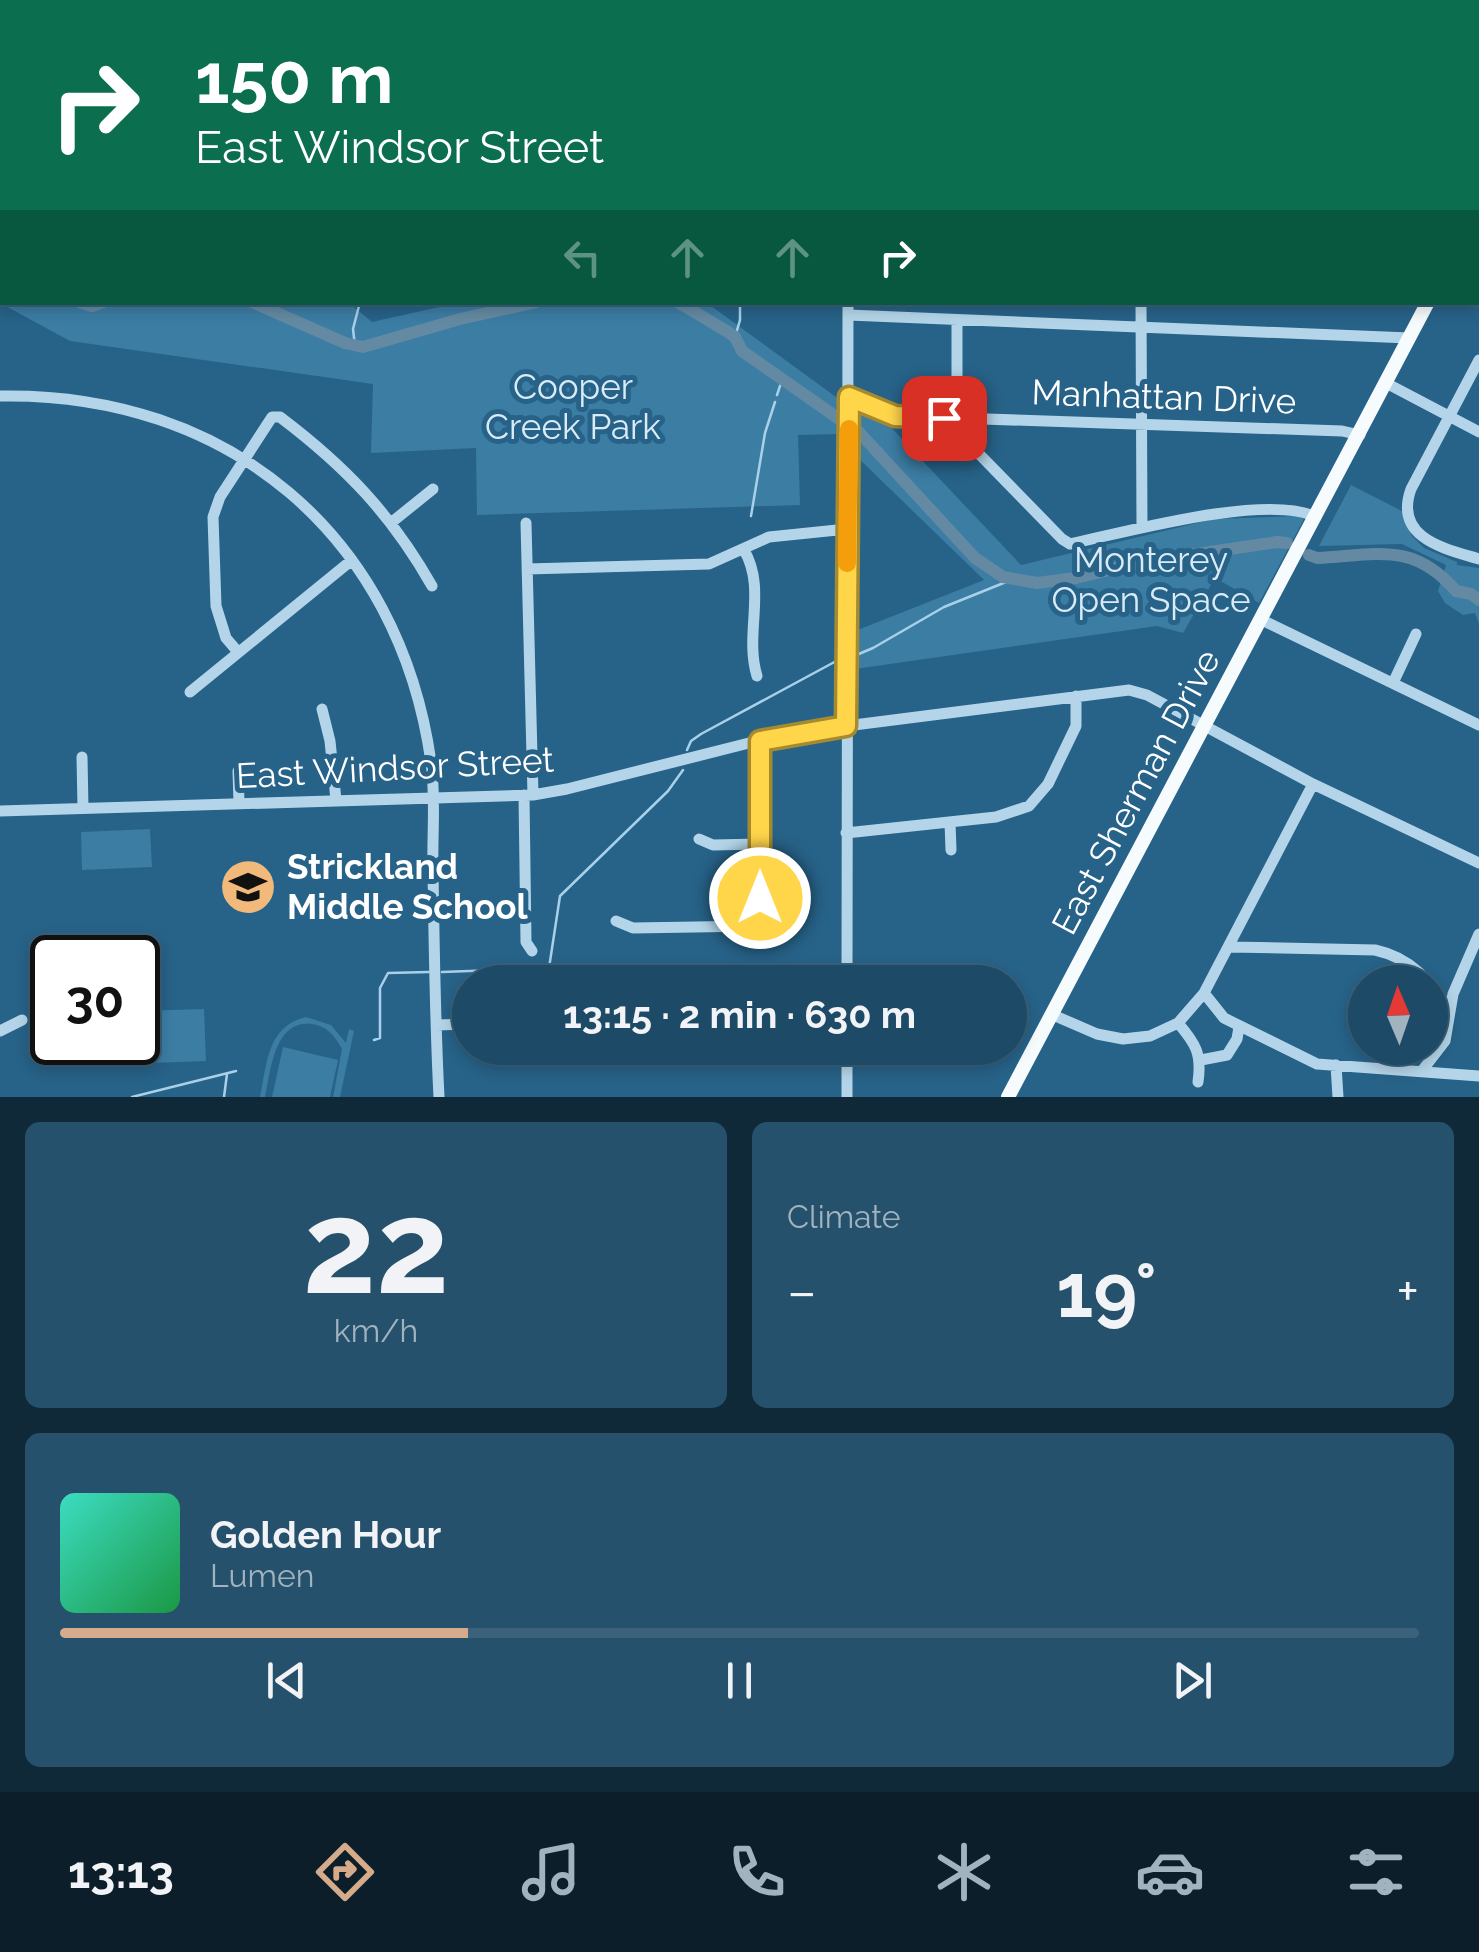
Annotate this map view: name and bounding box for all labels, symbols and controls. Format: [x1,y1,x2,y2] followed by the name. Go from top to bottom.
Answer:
[195,37,393,119] text: 150 m
[30,40,160,170] icon: right
[195,121,604,174] text: East Windsor Street
[555,230,610,285] icon: left
[660,230,715,285] icon: ahead
[765,230,820,285] icon: ahead
[870,230,925,285] icon: right
[485,366,661,447] park label: Cooper Creek Park
[1031,371,1297,422] street label: Manhattan Drive
[902,376,987,461] pin
[917,391,972,446] icon: arrive
[1051,539,1251,620] park label: Monterey Open Space
[1043,642,1228,941] street label: East Sherman Drive
[235,739,555,796] street label: East Windsor Street
[287,846,529,927] place label: Strickland Middle School
[708,846,812,950] position arrow
[218,857,278,917] school or university icon: Strickland Middle School
[30,935,160,1065] speed limit sign: 30
[1348,965,1448,1065] north arrow
[1348,965,1448,1065] map controls
[563,992,916,1037] text: 13:15 · 2 min · 630 m
[303,1171,449,1323] text: 22
[787,1198,901,1235] text: Climate
[1056,1246,1157,1335] text: 19°
[787,1259,817,1324] text: −
[1396,1259,1419,1324] text: +
[334,1312,418,1349] text: km/h
[210,1512,441,1557] text: Golden Hour
[210,1557,314,1594] text: Lumen
[259,1653,314,1708] icon: previous
[712,1653,767,1708] icon: pause
[1165,1653,1220,1708] icon: next
[310,1837,380,1907] icon: directions
[516,1837,586,1907] icon: music
[722,1837,792,1907] icon: phone
[929,1837,999,1907] icon: climate
[1135,1837,1205,1907] icon: car
[1341,1837,1411,1907] icon: filters
[68,1846,174,1899] text: 13:13

